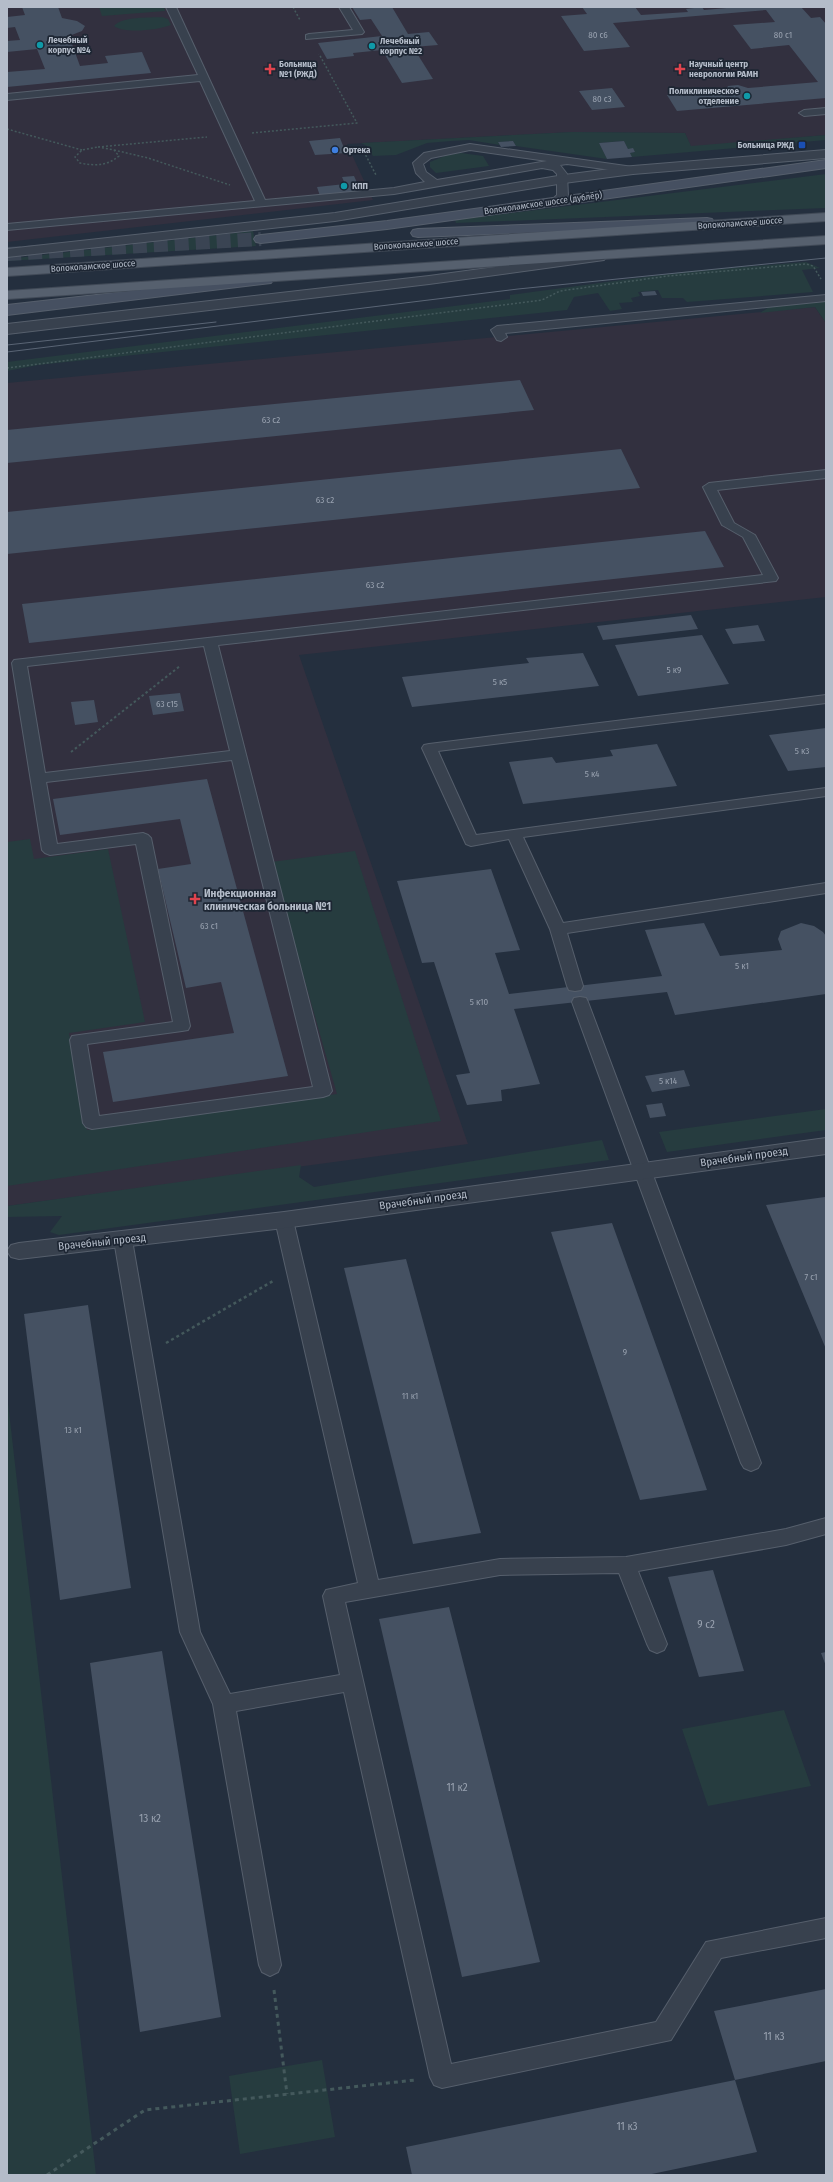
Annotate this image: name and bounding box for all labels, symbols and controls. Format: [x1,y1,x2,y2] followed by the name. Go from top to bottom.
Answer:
[588,30,608,40] house number: 80 с6
[774,30,792,40] house number: 80 с1
[48,35,91,55] place label: Лечебный корпус №4
[380,36,422,56] place label: Лечебный корпус №2
[35,40,45,50] marker: Лечебный корпус №4
[367,41,377,51] marker: Лечебный корпус №2
[279,59,317,79] place label: Больница №1 (РЖД)
[689,59,758,79] place label: Научный центр неврологии РАМН
[264,63,276,75] marker: Больница №1 (РЖД)
[674,63,686,75] marker: Научный центр неврологии РАМН
[669,86,739,106] place label: Поликлиническое отделение
[742,91,752,101] marker: Поликлиническое отделение
[592,94,612,104] house number: 80 с3
[738,140,795,150] place label: Больница РЖД
[797,140,807,150] marker: Больница РЖД
[330,145,340,155] marker: Ортека
[343,145,371,155] place label: Ортека
[339,181,349,191] marker: КПП
[352,181,368,191] place label: КПП
[483,190,603,216] street label: Волоколамское шоссе (дублёр)
[698,215,783,231] street label: Волоколамское шоссе
[374,236,459,252] street label: Волоколамское шоссе
[51,258,136,274] street label: Волоколамское шоссе
[262,415,280,425] house number: 63 с2
[316,495,334,505] house number: 63 с2
[366,580,384,590] house number: 63 с2
[667,665,681,675] house number: 5 к9
[493,677,507,687] house number: 5 к5
[156,699,178,709] house number: 63 с15
[795,746,809,756] house number: 5 к3
[585,769,600,779] house number: 5 к4
[204,887,331,913] place label: Инфекционная клиническая больница №1
[189,893,201,905] marker: Инфекционная клиническая больница №1
[200,921,218,931] house number: 63 с1
[735,961,749,971] house number: 5 к1
[470,997,489,1007] house number: 5 к10
[659,1076,678,1086] house number: 5 к14
[699,1144,789,1170] street label: Врачебный проезд
[378,1187,468,1213] street label: Врачебный проезд
[57,1231,147,1253] street label: Врачебный проезд
[804,1272,818,1282] house number: 7 с1
[623,1347,627,1357] house number: 9
[402,1391,418,1401] house number: 11 к1
[64,1425,82,1435] house number: 13 к1
[697,1618,715,1631] house number: 9 с2
[446,1781,468,1794] house number: 11 к2
[139,1812,161,1825] house number: 13 к2
[763,2030,785,2043] house number: 11 к3
[616,2120,638,2133] house number: 11 к3

